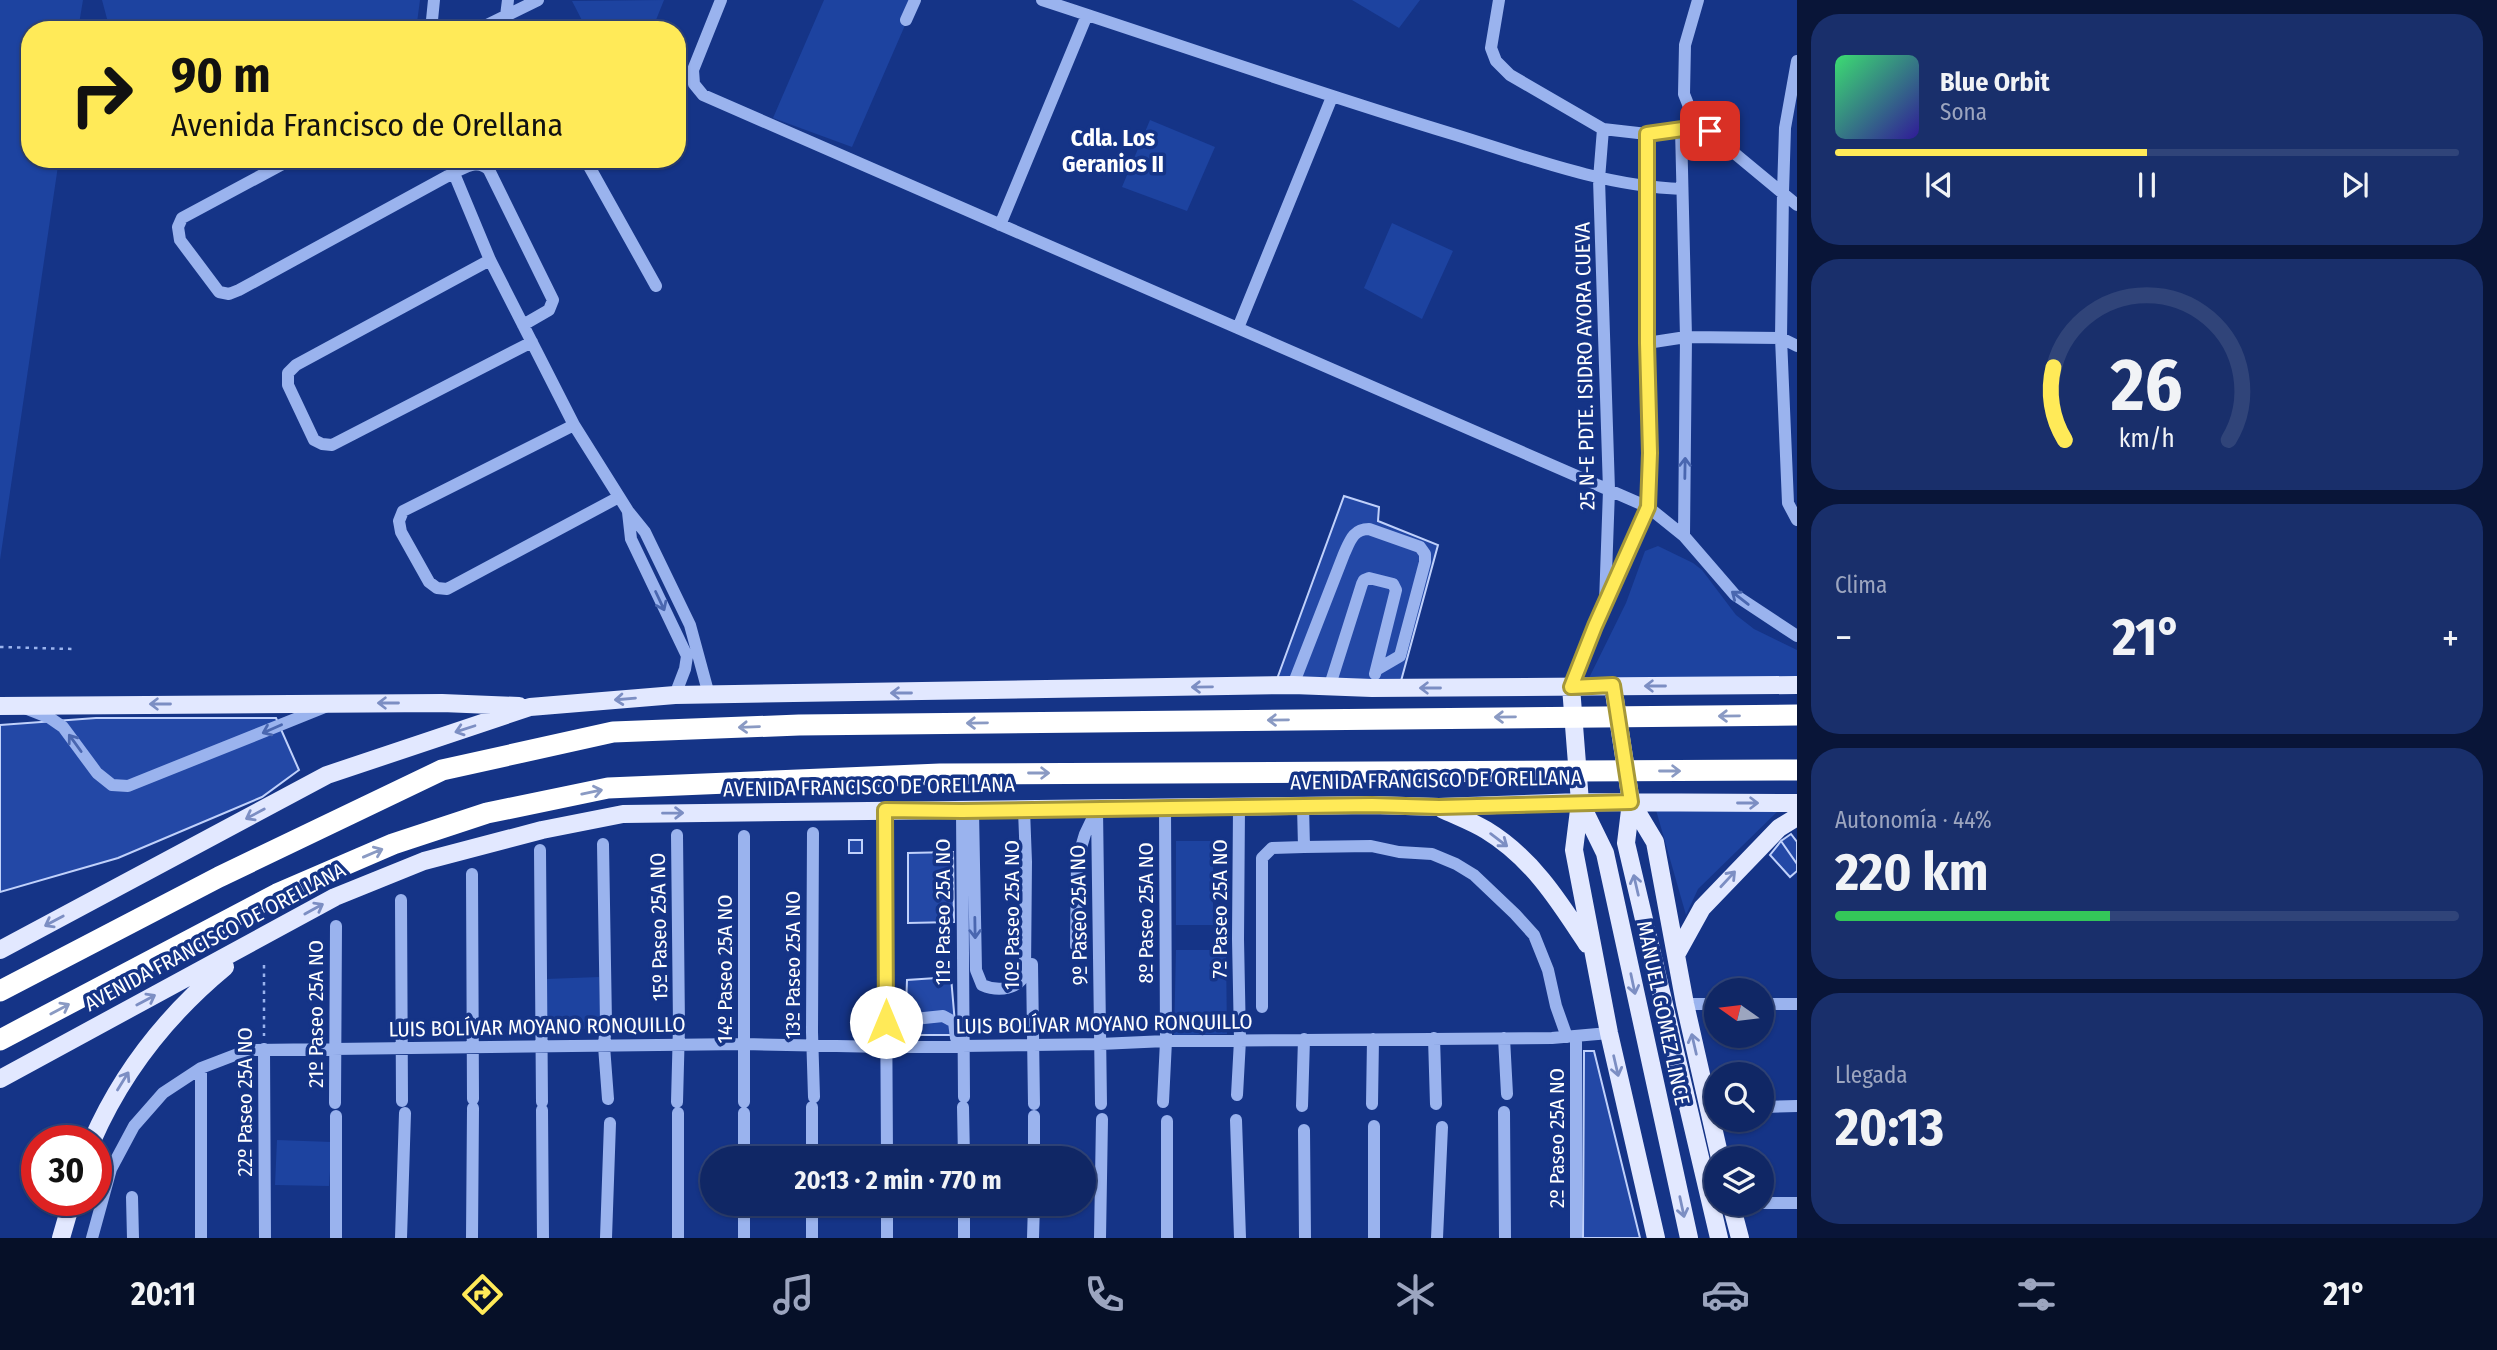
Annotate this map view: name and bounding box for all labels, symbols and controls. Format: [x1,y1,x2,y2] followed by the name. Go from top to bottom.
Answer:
[171,46,271,105] text: 90 m
[56,49,147,140] icon: right
[1940,67,2050,98] text: Blue Orbit
[1940,98,1987,126] text: Sona
[1680,101,1740,161] pin
[171,106,563,144] text: Avenida Francisco de Orellana
[1691,112,1729,150] icon: arrive
[1062,124,1164,178] district label: Cdla. Los Geranios II
[1920,166,1958,204] icon: previous
[2128,166,2166,204] icon: pause
[2336,166,2374,204] icon: next
[1569,222,1601,510] street label: 25 N-E PDTE. ISIDRO AYORA CUEVA
[2110,343,2183,430] text: 26
[2119,424,2175,454] text: km/h
[1678,456,1692,479] one-way arrow
[1835,571,1887,599] text: Clima
[654,590,668,611] one-way arrow
[1732,590,1750,605] one-way arrow
[2112,606,2182,669] text: 21°
[1835,615,1852,661] text: −
[2442,615,2459,661] text: +
[1644,679,1667,693] one-way arrow
[1191,681,1214,694] one-way arrow
[1418,681,1441,695] one-way arrow
[890,686,913,700] one-way arrow
[614,693,637,706] one-way arrow
[377,696,400,710] one-way arrow
[149,697,172,711] one-way arrow
[1718,709,1741,723] one-way arrow
[1494,710,1517,724] one-way arrow
[1266,713,1289,727] one-way arrow
[965,716,988,730] one-way arrow
[738,721,761,734] one-way arrow
[262,723,283,736] one-way arrow
[454,723,476,736] one-way arrow
[68,734,82,753] one-way arrow
[1290,764,1582,796] street label: AVENIDA FRANCISCO DE ORELLANA
[1658,764,1681,778] one-way arrow
[1028,766,1051,780] one-way arrow
[723,771,1015,803] street label: AVENIDA FRANCISCO DE ORELLANA
[580,784,603,798] one-way arrow
[1737,796,1760,810] one-way arrow
[661,806,684,820] one-way arrow
[1835,806,1992,834] text: Autonomía · 44%
[245,807,265,821] one-way arrow
[1489,832,1507,847] one-way arrow
[930,839,956,985] street label: 11º Paseo 25A NO
[1207,839,1233,979] street label: 7º Paseo 25A NO
[999,840,1025,990] street label: 10º Paseo 25A NO
[1835,841,1989,904] text: 220 km
[1133,842,1159,984] street label: 8º Paseo 25A NO
[1065,844,1093,986] street label: 9º Paseo 25A NO
[362,845,384,858] one-way arrow
[645,853,673,1001] street label: 15º Paseo 25A NO
[80,857,350,1017] street label: AVENIDA FRANCISCO DE ORELLANA
[1720,871,1737,888] one-way arrow
[1628,874,1642,897] one-way arrow
[780,891,806,1039] street label: 13º Paseo 25A NO
[712,895,738,1044] street label: 14º Paseo 25A NO
[303,902,324,915] one-way arrow
[44,915,65,928] one-way arrow
[968,916,981,939] one-way arrow
[1631,918,1695,1108] street label: MANUEL GOMEZ LINCE
[303,940,329,1088] street label: 21º Paseo 25A NO
[1627,972,1640,995] one-way arrow
[1704,978,1774,1048] north arrow
[1704,978,1774,1216] map controls
[849,985,923,1059] position arrow
[136,993,156,1007] one-way arrow
[50,1001,70,1015] one-way arrow
[955,1008,1253,1040] street label: LUIS BOLÍVAR MOYANO RONQUILLO
[388,1011,686,1043] street label: LUIS BOLÍVAR MOYANO RONQUILLO
[232,1027,258,1177] street label: 22º Paseo 25A NO
[1686,1033,1700,1056] one-way arrow
[1610,1054,1623,1077] one-way arrow
[1835,1061,1907,1089] text: Llegada
[1704,1062,1774,1132] button: search
[1544,1068,1570,1208] street label: 2º Paseo 25A NO
[117,1071,131,1091] one-way arrow
[1835,1096,1944,1159] text: 20:13
[21,1125,112,1216] speed limit sign: 30
[1704,1146,1774,1216] button: layers
[794,1165,1002,1196] text: 20:13 · 2 min · 770 m
[1676,1195,1689,1218] one-way arrow
[458,1270,507,1319] icon: directions
[769,1270,818,1319] icon: music
[1080,1270,1129,1319] icon: phone
[1391,1270,1440,1319] icon: climate
[1701,1270,1750,1319] icon: car
[2012,1270,2061,1319] icon: filters
[131,1275,196,1313] text: 20:11
[2323,1275,2366,1313] text: 21°

